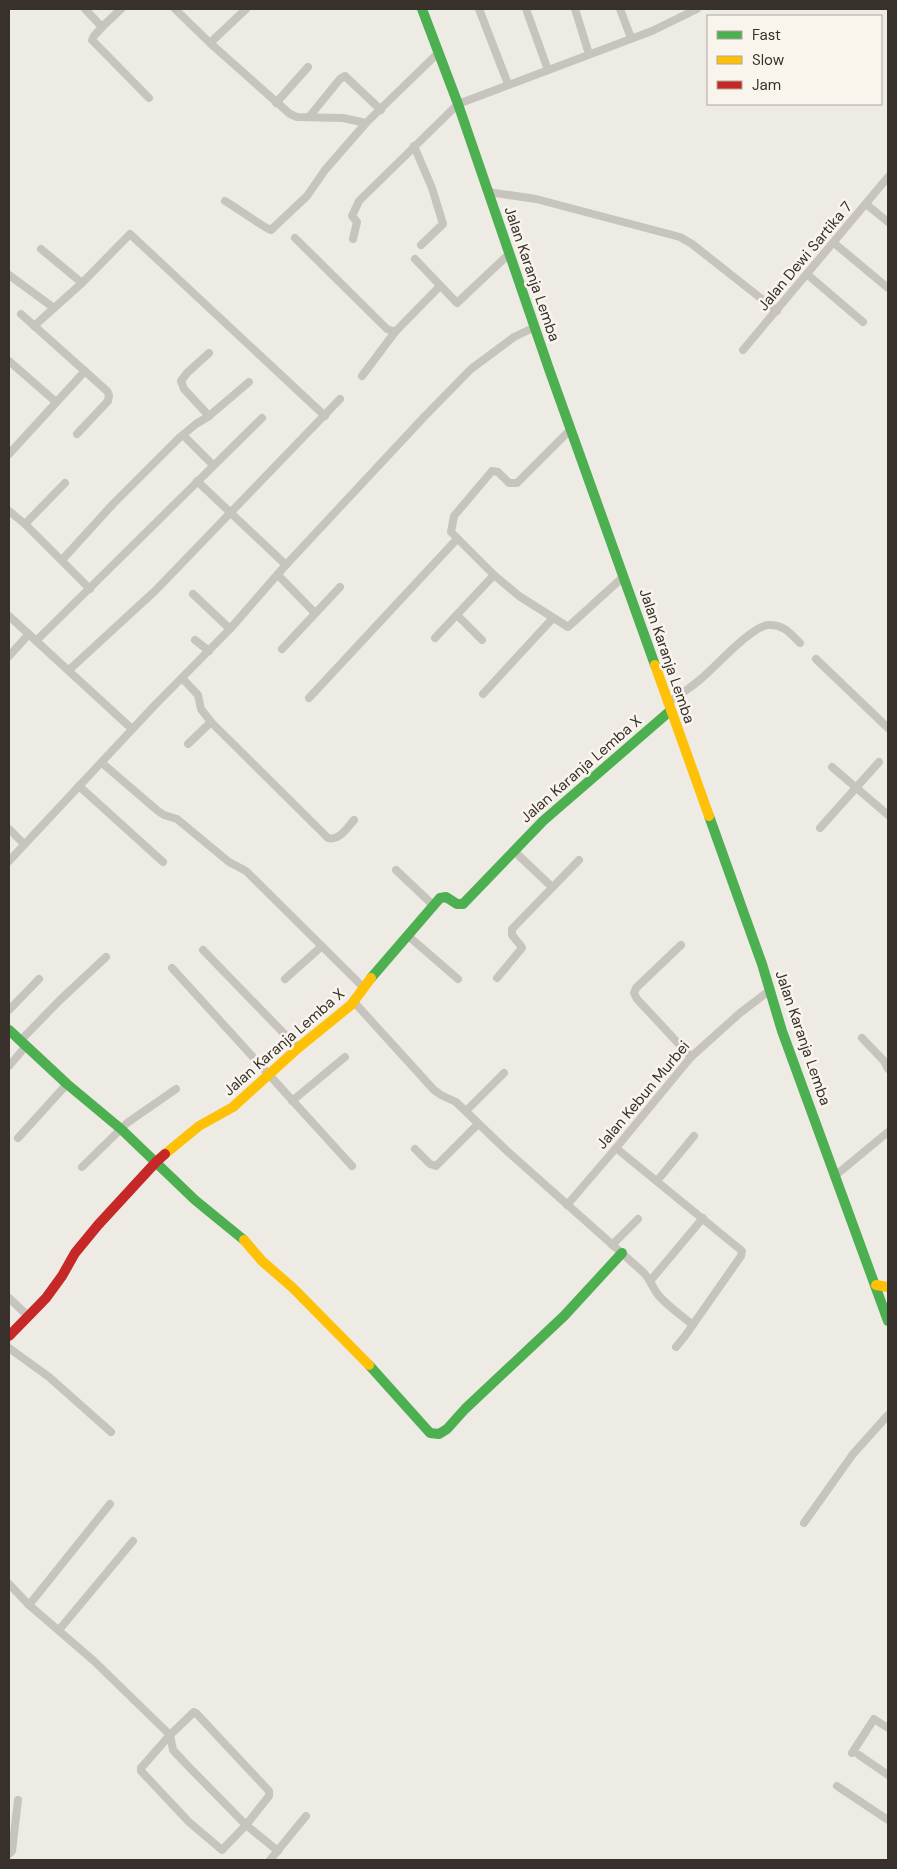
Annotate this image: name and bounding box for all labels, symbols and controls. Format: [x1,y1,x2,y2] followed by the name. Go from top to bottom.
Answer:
[707,15,882,105] legend
[752,25,781,45] text: Fast
[752,50,785,70] text: Slow
[752,75,781,95] text: Jam
[753,197,857,315] street label: Jalan Dewi Sartika 7
[500,204,564,344] street label: Jalan Karanja Lemba
[635,586,699,726] street label: Jalan Karanja Lemba
[516,711,646,827] street label: Jalan Karanja Lemba X
[771,968,835,1108] street label: Jalan Karanja Lemba
[219,984,349,1100] street label: Jalan Karanja Lemba X
[592,1037,694,1153] street label: Jalan Kebun Murbei

